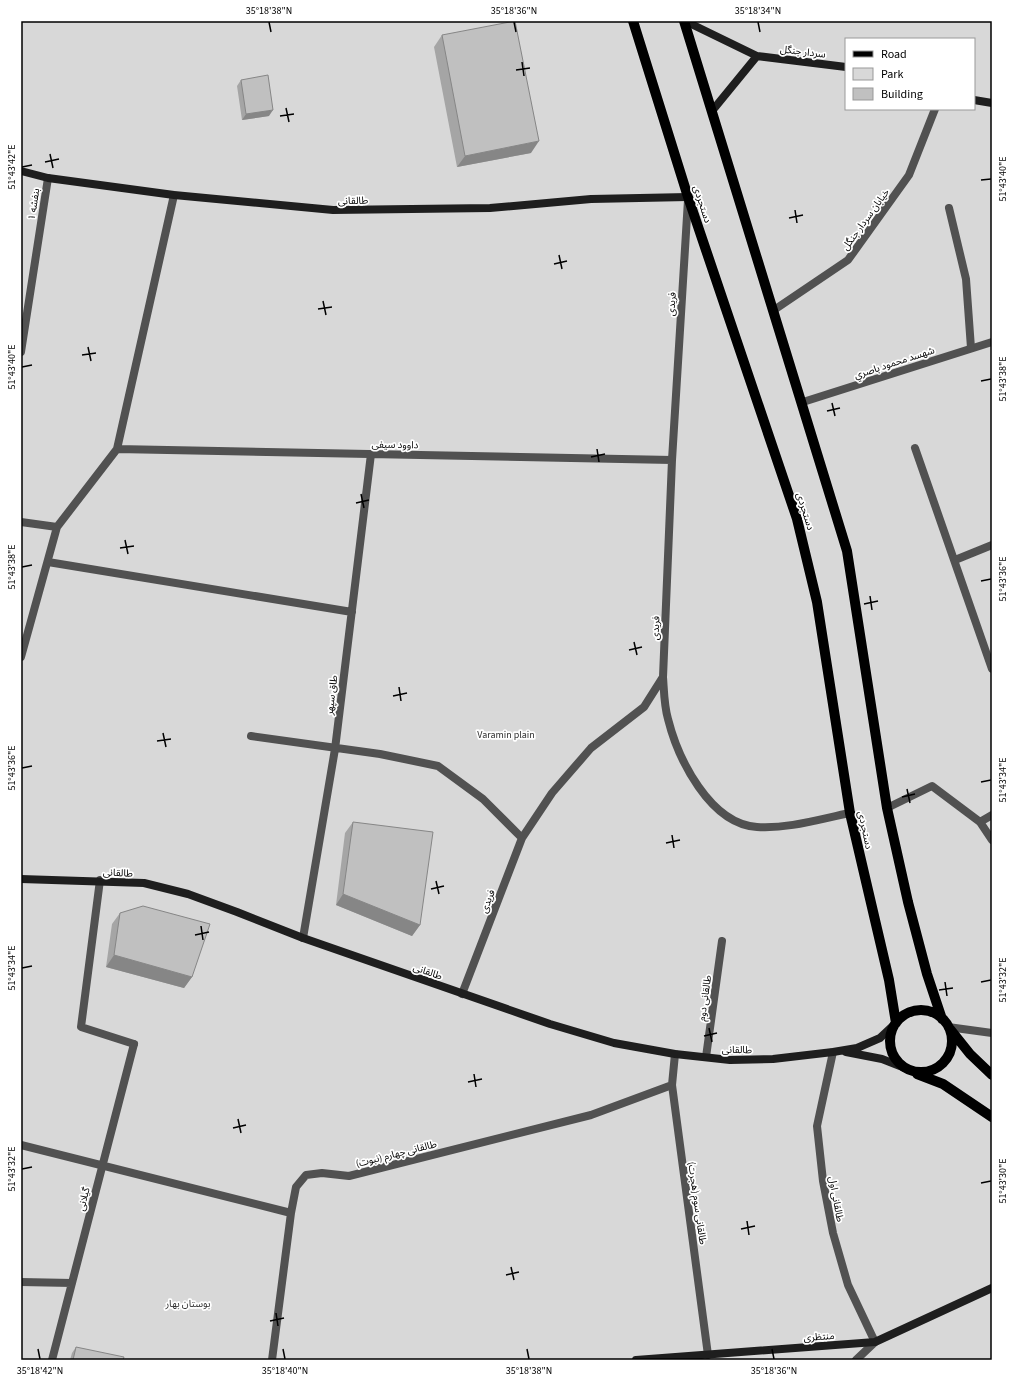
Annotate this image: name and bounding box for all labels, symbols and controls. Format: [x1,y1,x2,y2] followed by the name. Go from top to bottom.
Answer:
[246,4,292,18] text: 35°18'38"N
[491,4,537,18] text: 35°18'36"N
[735,4,781,18] text: 35°18'34"N
[845,38,975,110] legend
[779,42,827,62] street label: سردار جنگل
[881,46,907,63] text: Road
[881,66,903,83] text: Park
[881,86,923,103] text: Building
[5,144,19,190] text: 51°43'42"E
[996,156,1010,202] text: 51°43'40"E
[689,184,715,225] street label: دستجردی
[839,186,893,253] street label: خیابان سردار جنگل
[25,187,43,221] street label: بنفشه ۱
[338,194,368,208] street label: طالقانی
[664,291,680,316] street label: فریدی
[852,343,937,383] street label: شهسد محمود باصري
[5,344,19,390] text: 51°43'40"E
[996,356,1010,402] text: 51°43'38"E
[371,438,419,452] street label: داوود سیفی
[793,491,817,532] street label: دستجردی
[5,544,19,590] text: 51°43'38"E
[996,556,1010,602] text: 51°43'36"E
[649,615,663,640] street label: فریدی
[322,674,341,717] street label: طاق سپهر
[477,728,535,742] park label: Varamin plain
[5,745,19,791] text: 51°43'36"E
[996,757,1010,803] text: 51°43'34"E
[854,810,876,851] street label: دستجردی
[103,865,134,881] street label: طالقانی
[477,887,499,915] street label: فریدی
[5,945,19,991] text: 51°43'34"E
[996,957,1010,1003] text: 51°43'32"E
[411,960,444,984] street label: طالقانی
[695,974,716,1022] street label: طالقانی دوم
[722,1043,752,1057] street label: طالقانی
[354,1137,439,1172] street label: طالقانی چهارم (نبوت)
[5,1146,19,1192] text: 51°43'32"E
[996,1158,1010,1204] text: 51°43'30"E
[683,1161,710,1246] street label: طالقانی سوم (هجرت)
[825,1175,847,1223] street label: طالقانی اول
[74,1185,94,1213] street label: گیلانی
[164,1297,211,1311] park label: بوستان بهار
[803,1329,835,1345] street label: منتظری
[17,1364,63,1378] text: 35°18'42"N
[262,1364,308,1378] text: 35°18'40"N
[506,1364,552,1378] text: 35°18'38"N
[751,1364,797,1378] text: 35°18'36"N

